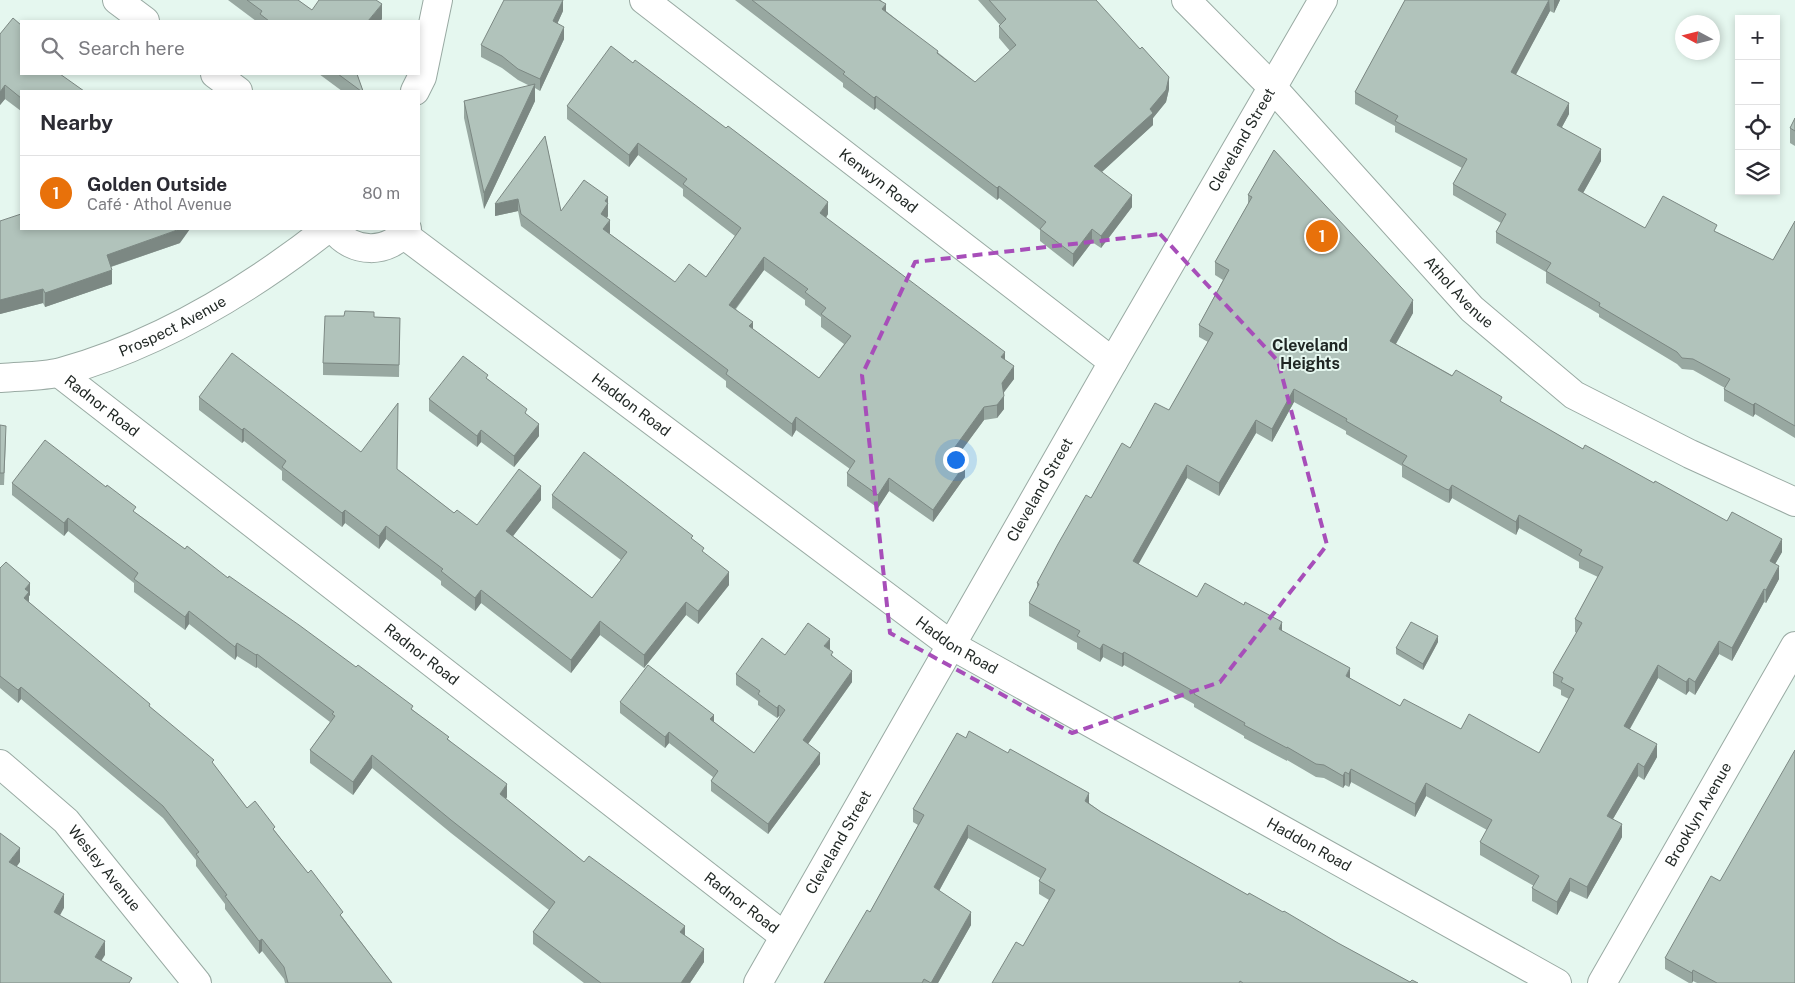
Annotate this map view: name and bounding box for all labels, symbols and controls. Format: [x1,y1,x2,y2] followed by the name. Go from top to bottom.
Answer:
[1675,15,1720,60] north arrow
[1735,15,1780,195] map controls
[1735,15,1780,60] button: +
[20,20,420,75] search box
[38,34,66,62] icon: search
[78,37,185,59] text: Search here
[1735,60,1780,105] button: −
[1205,85,1278,194] street label: Cleveland Street
[1735,105,1780,150] button: locate
[40,110,113,135] text: Nearby
[836,145,921,216] street label: Kenwyn Road
[1735,150,1780,195] button: layers
[87,173,227,195] text: Golden Outside
[53,184,59,203] text: 1
[362,184,400,203] text: 80 m
[87,195,232,214] text: Café · Athol Avenue
[1306,217,1338,255] pin: 1
[1421,253,1497,331] street label: Athol Avenue
[116,292,229,360] street label: Prospect Avenue
[1272,336,1348,373] district label: Cleveland Heights
[589,370,674,440] street label: Haddon Road
[61,372,143,440] street label: Radnor Road
[1003,435,1076,545] street label: Cleveland Street
[943,447,969,473] your location
[913,613,1001,677] street label: Haddon Road
[381,620,462,688] street label: Radnor Road
[1661,759,1735,870] street label: Brooklyn Avenue
[802,787,874,897] street label: Cleveland Street
[1264,814,1355,875] street label: Haddon Road
[65,822,144,914] street label: Wesley Avenue
[701,868,782,937] street label: Radnor Road

